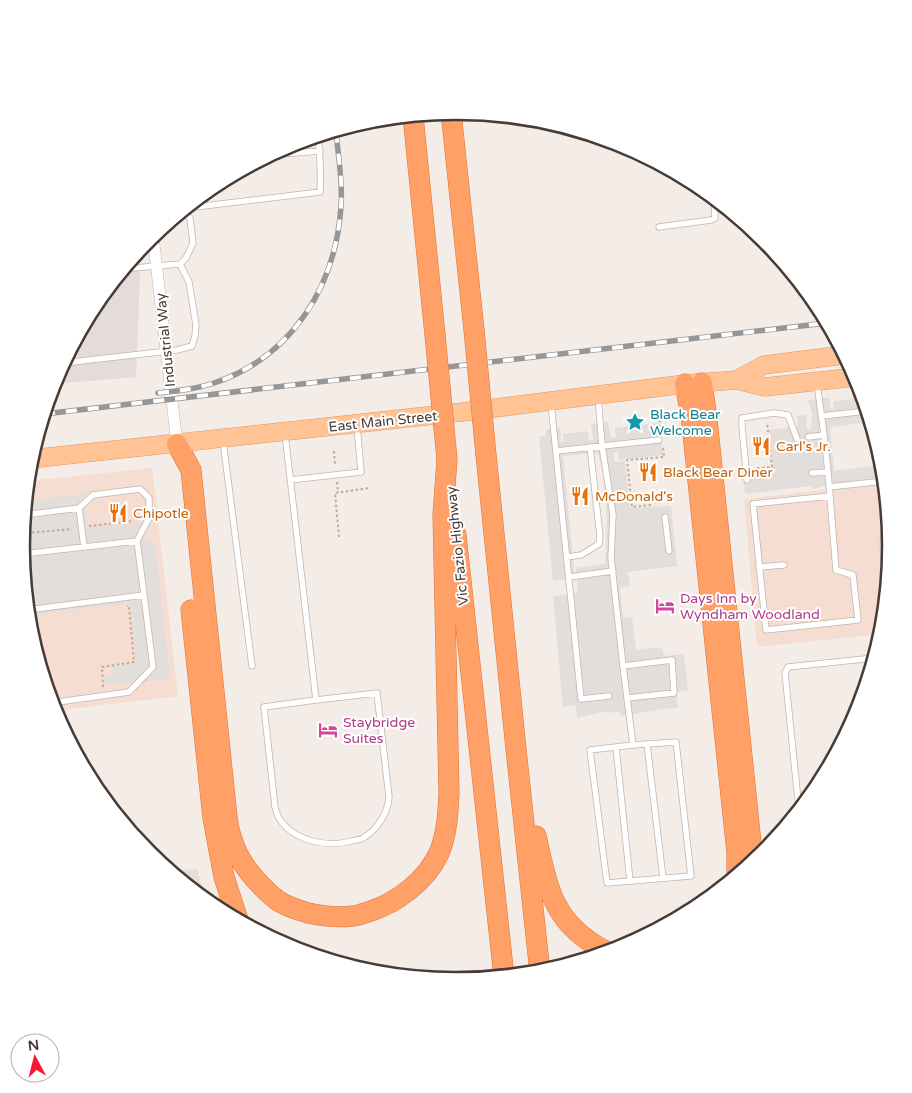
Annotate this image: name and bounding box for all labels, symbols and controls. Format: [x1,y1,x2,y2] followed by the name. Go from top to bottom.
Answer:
[152,292,179,388] street label: Industrial Way
[650,406,721,439] place label: Black Bear Welcome
[328,407,439,436] street label: East Main Street
[624,411,646,433] place icon: Black Bear Welcome
[750,435,772,457] restaurant icon: Carl's Jr.
[776,438,831,455] place label: Carl's Jr.
[637,461,659,483] restaurant icon: Black Bear Diner
[663,464,773,481] place label: Black Bear Diner
[443,485,472,606] street label: Vic Fazio Highway
[569,485,591,507] restaurant icon: McDonald's
[595,488,673,505] place label: McDonald's
[107,502,129,524] restaurant icon: Chipotle
[133,505,189,522] place label: Chipotle
[680,590,820,623] place label: Days Inn by Wyndham Woodland
[654,595,676,617] hotel icon: Days Inn by Wyndham Woodland
[343,714,415,747] place label: Staybridge Suites
[317,719,339,741] hotel icon: Staybridge Suites
[10,1033,60,1083] north arrow
[27,1036,40,1055] text: N

